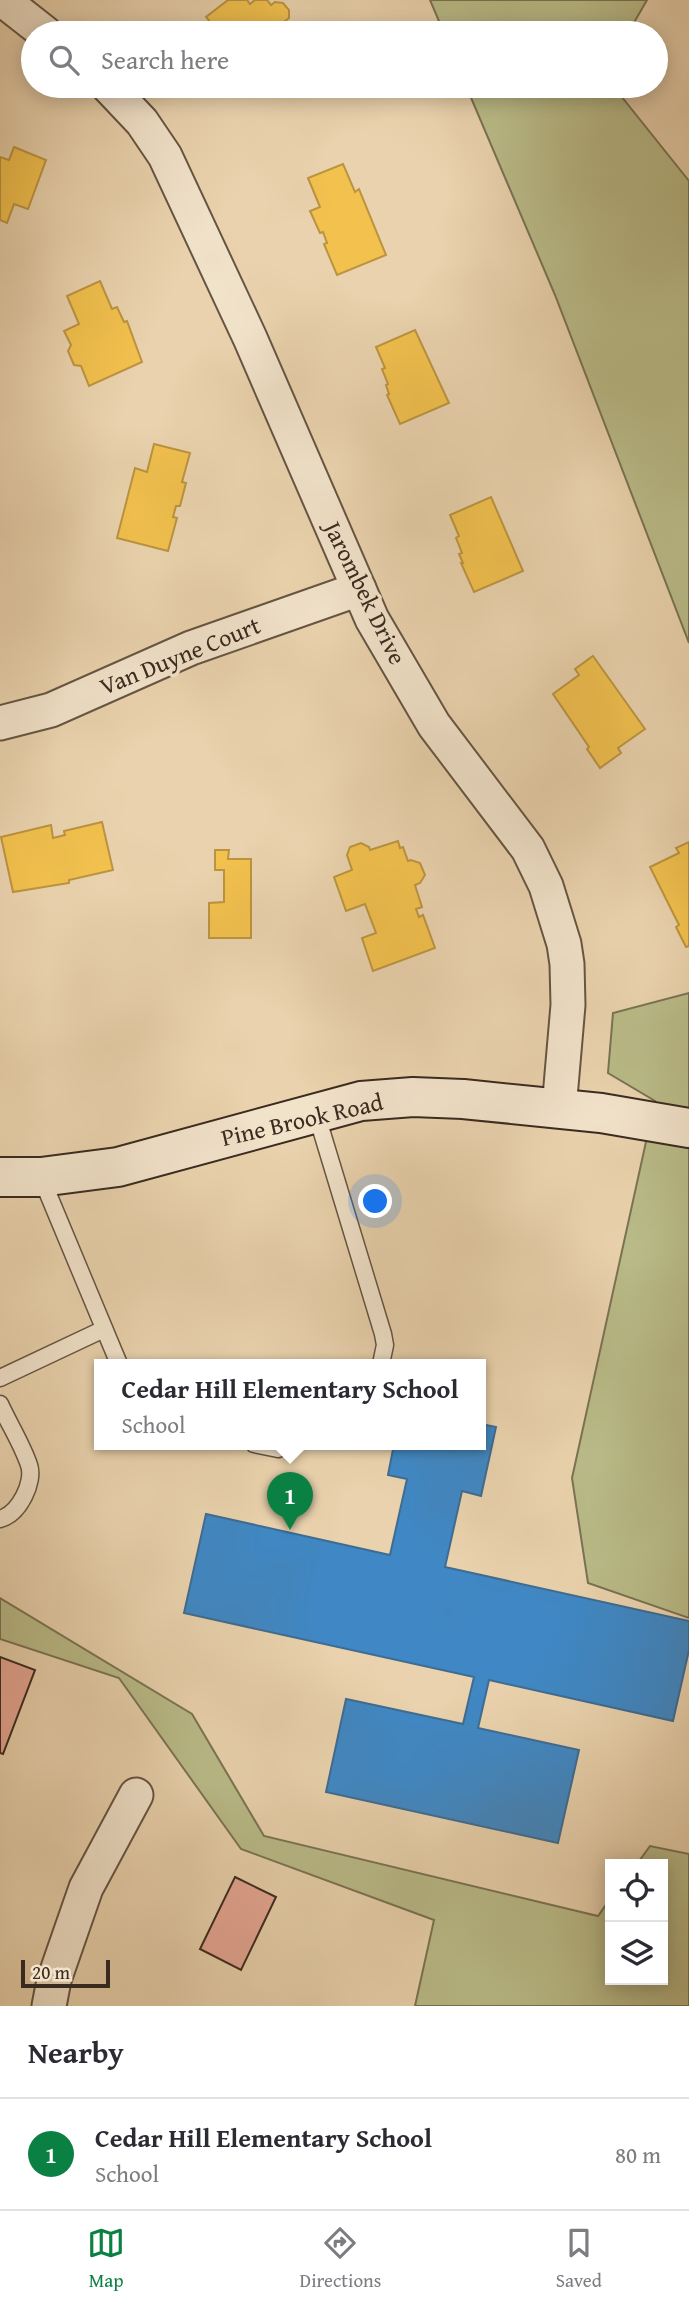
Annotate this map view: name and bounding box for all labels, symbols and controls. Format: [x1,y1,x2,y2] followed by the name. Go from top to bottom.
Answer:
[21,21,668,98] search box
[101,40,229,79] text: Search here
[45,41,83,79] icon: search
[314,513,415,670] street label: Jarombek Drive
[94,607,266,704] street label: Van Duyne Court
[218,1084,386,1155] street label: Pine Brook Road
[358,1184,392,1218] your location
[94,1359,486,1450] popup
[122,1369,459,1408] text: Cedar Hill Elementary School
[122,1408,185,1441] text: School
[267,1472,313,1530] pin: 1
[605,1859,668,1985] map controls
[605,1859,668,1922] button: locate
[605,1922,668,1985] button: layers
[21,1957,110,1989] scale bar
[32,1958,70,1986] text: 20 m
[28,2030,124,2074] text: Nearby
[95,2118,432,2157] text: Cedar Hill Elementary School
[45,2138,57,2171] text: 1
[615,2138,661,2171] text: 80 m
[95,2157,159,2190] text: School
[87,2224,125,2294] tab: Map
[300,2224,381,2294] tab: Directions
[556,2224,602,2294] tab: Saved

